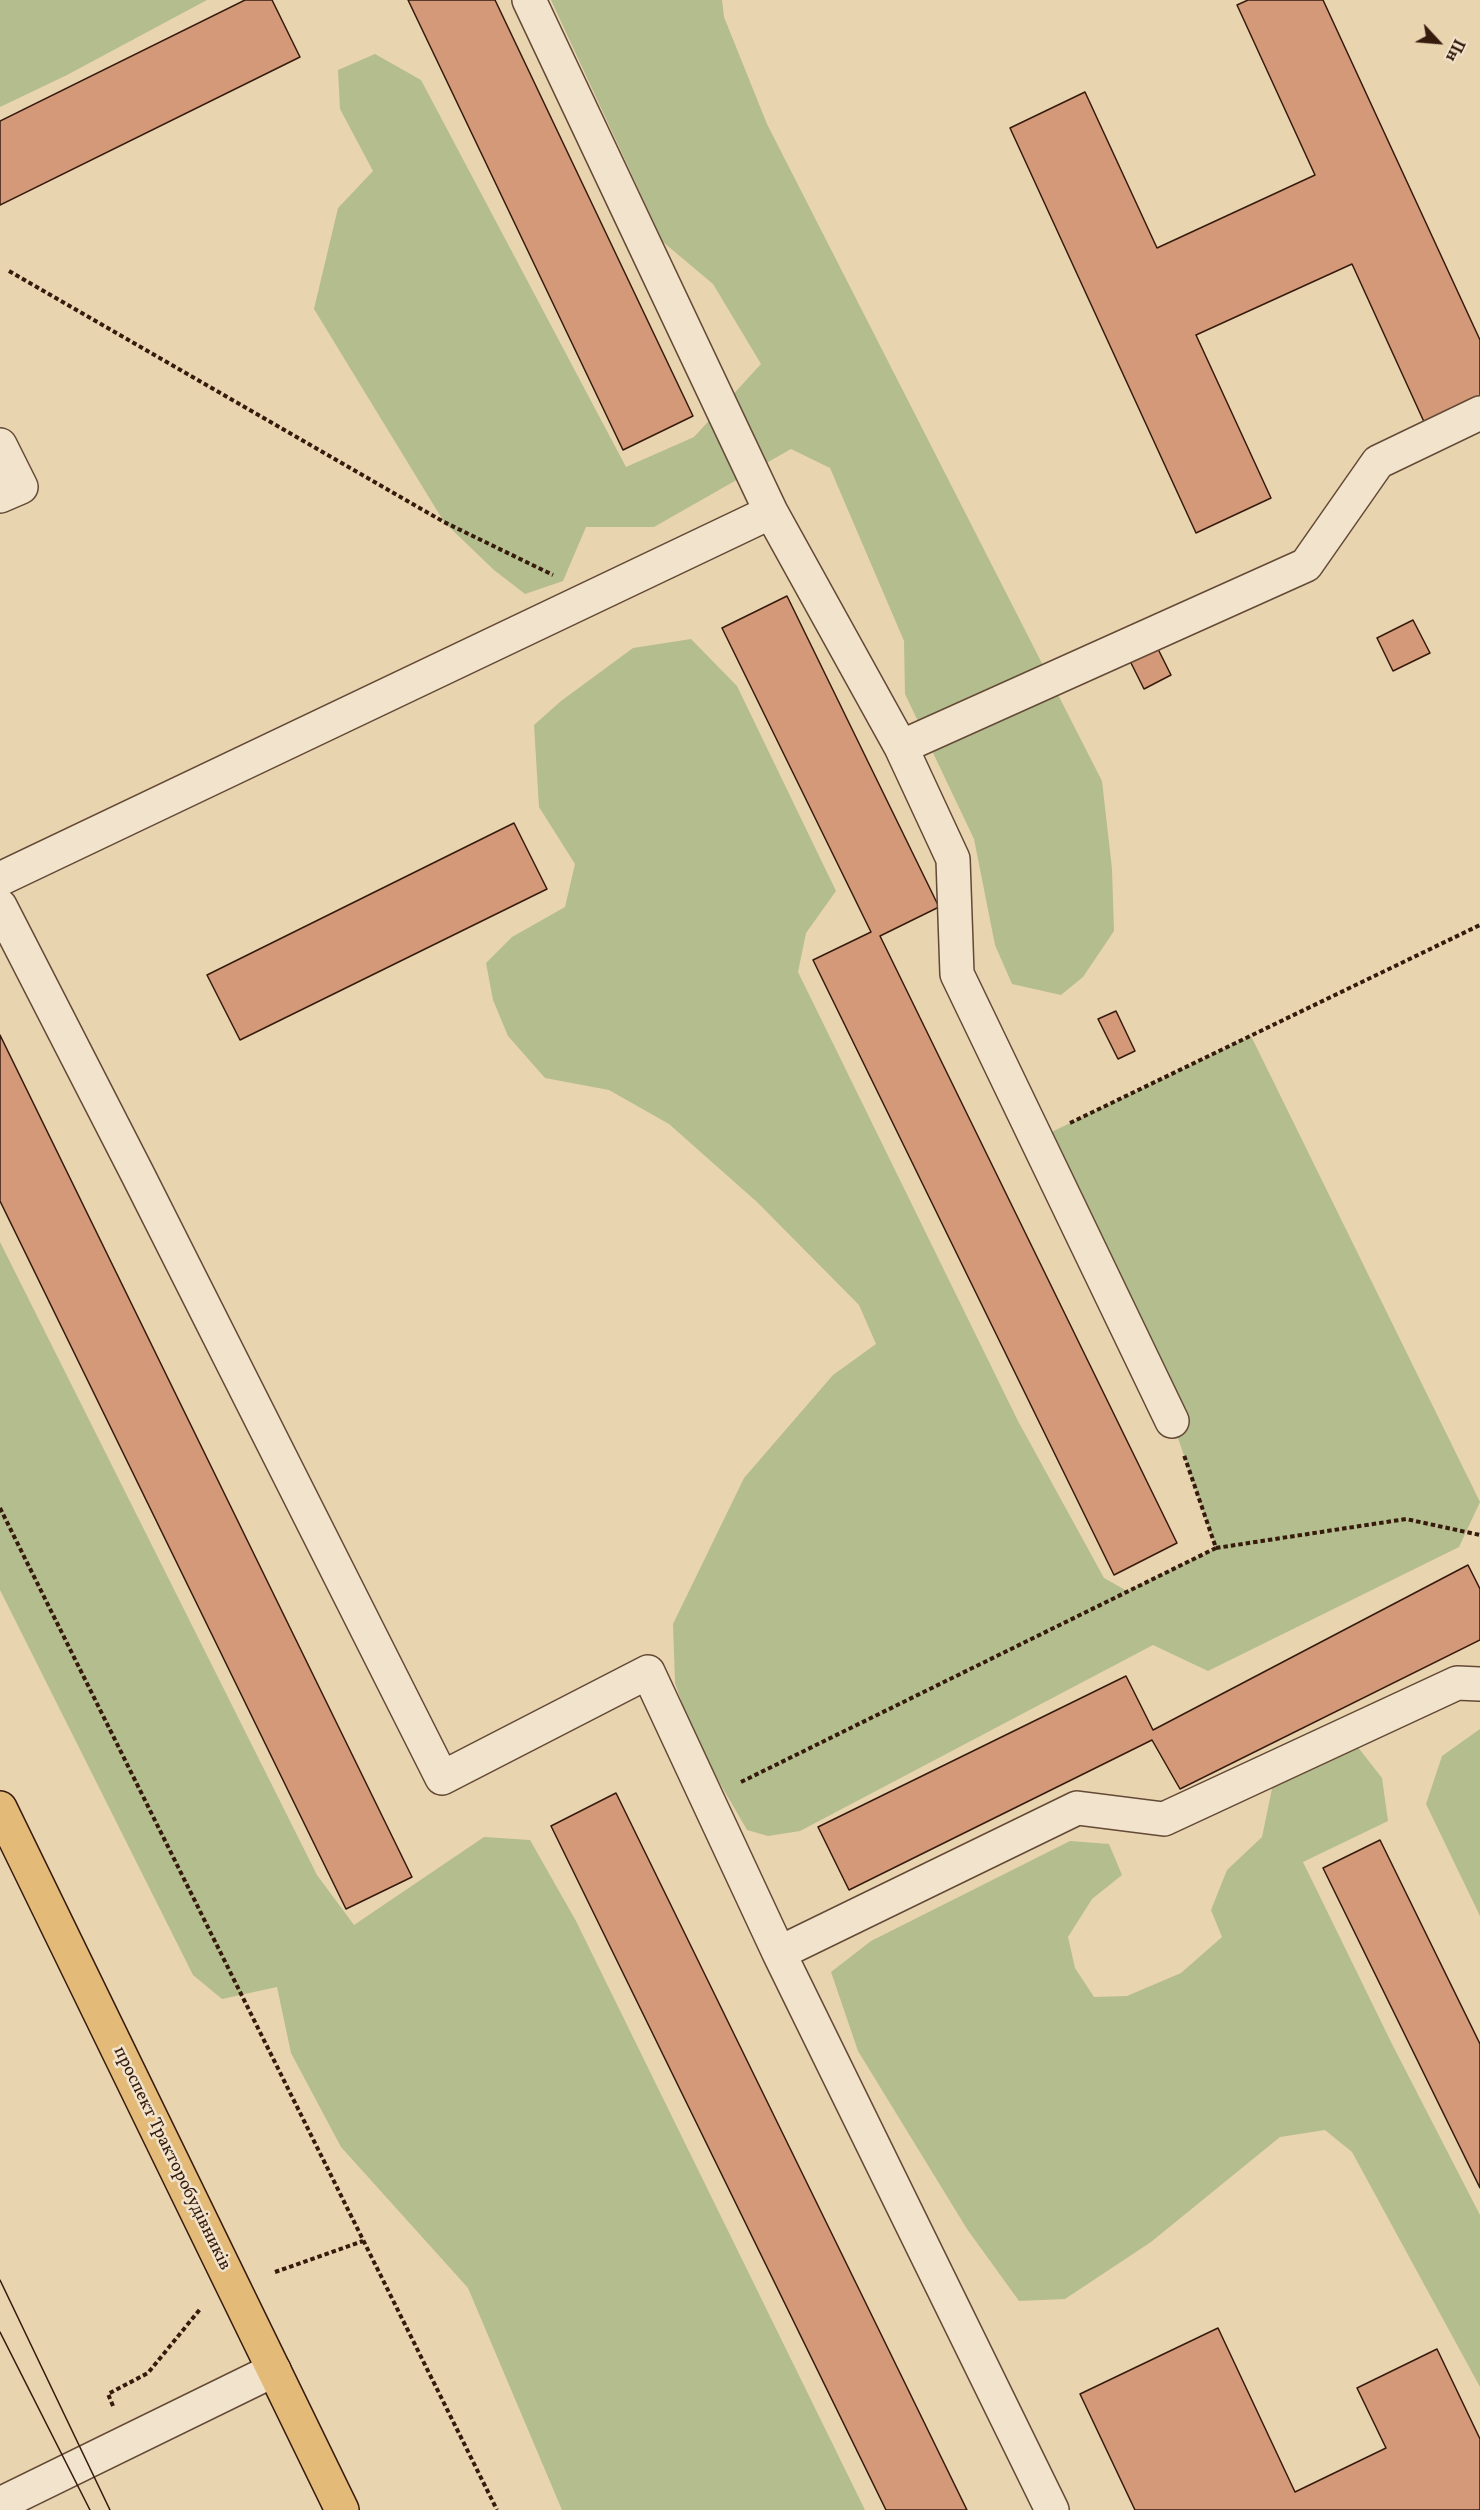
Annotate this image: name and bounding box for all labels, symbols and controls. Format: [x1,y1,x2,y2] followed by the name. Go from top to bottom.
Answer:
[1408,12,1468,72] north arrow
[1439,35,1469,65] text: Пн
[107,2044,235,2274] street label: проспект Тракторобудівників

